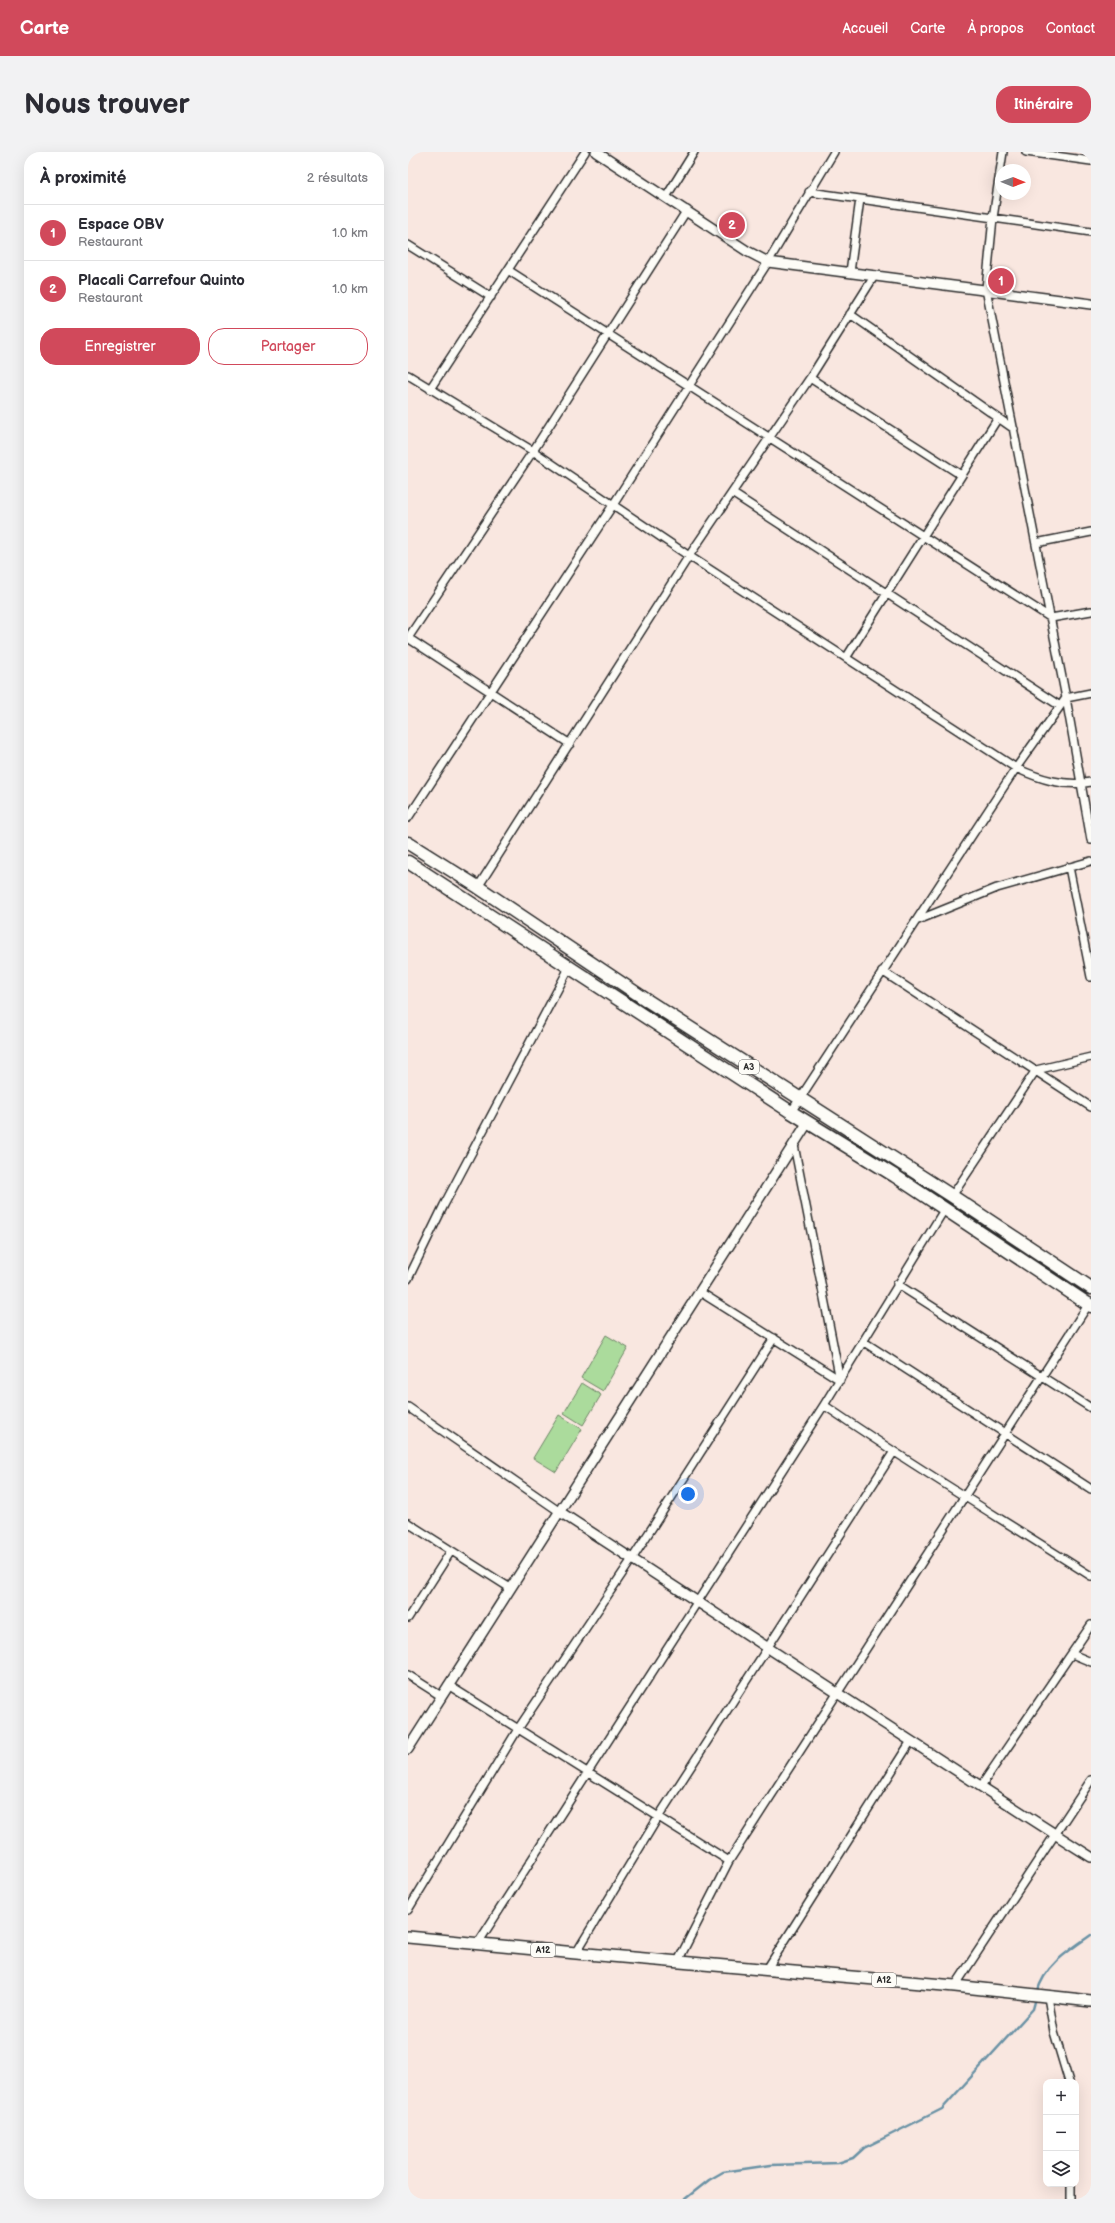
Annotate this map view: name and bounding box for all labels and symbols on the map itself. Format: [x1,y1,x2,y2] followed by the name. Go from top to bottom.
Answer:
[995,164,1031,200] north arrow
[719,210,745,240] pin: 2
[988,266,1014,296] pin: 1
[739,1060,759,1074] road number: A3
[678,1484,698,1504] your location
[531,1943,555,1957] road number: A12
[872,1973,896,1987] road number: A12

